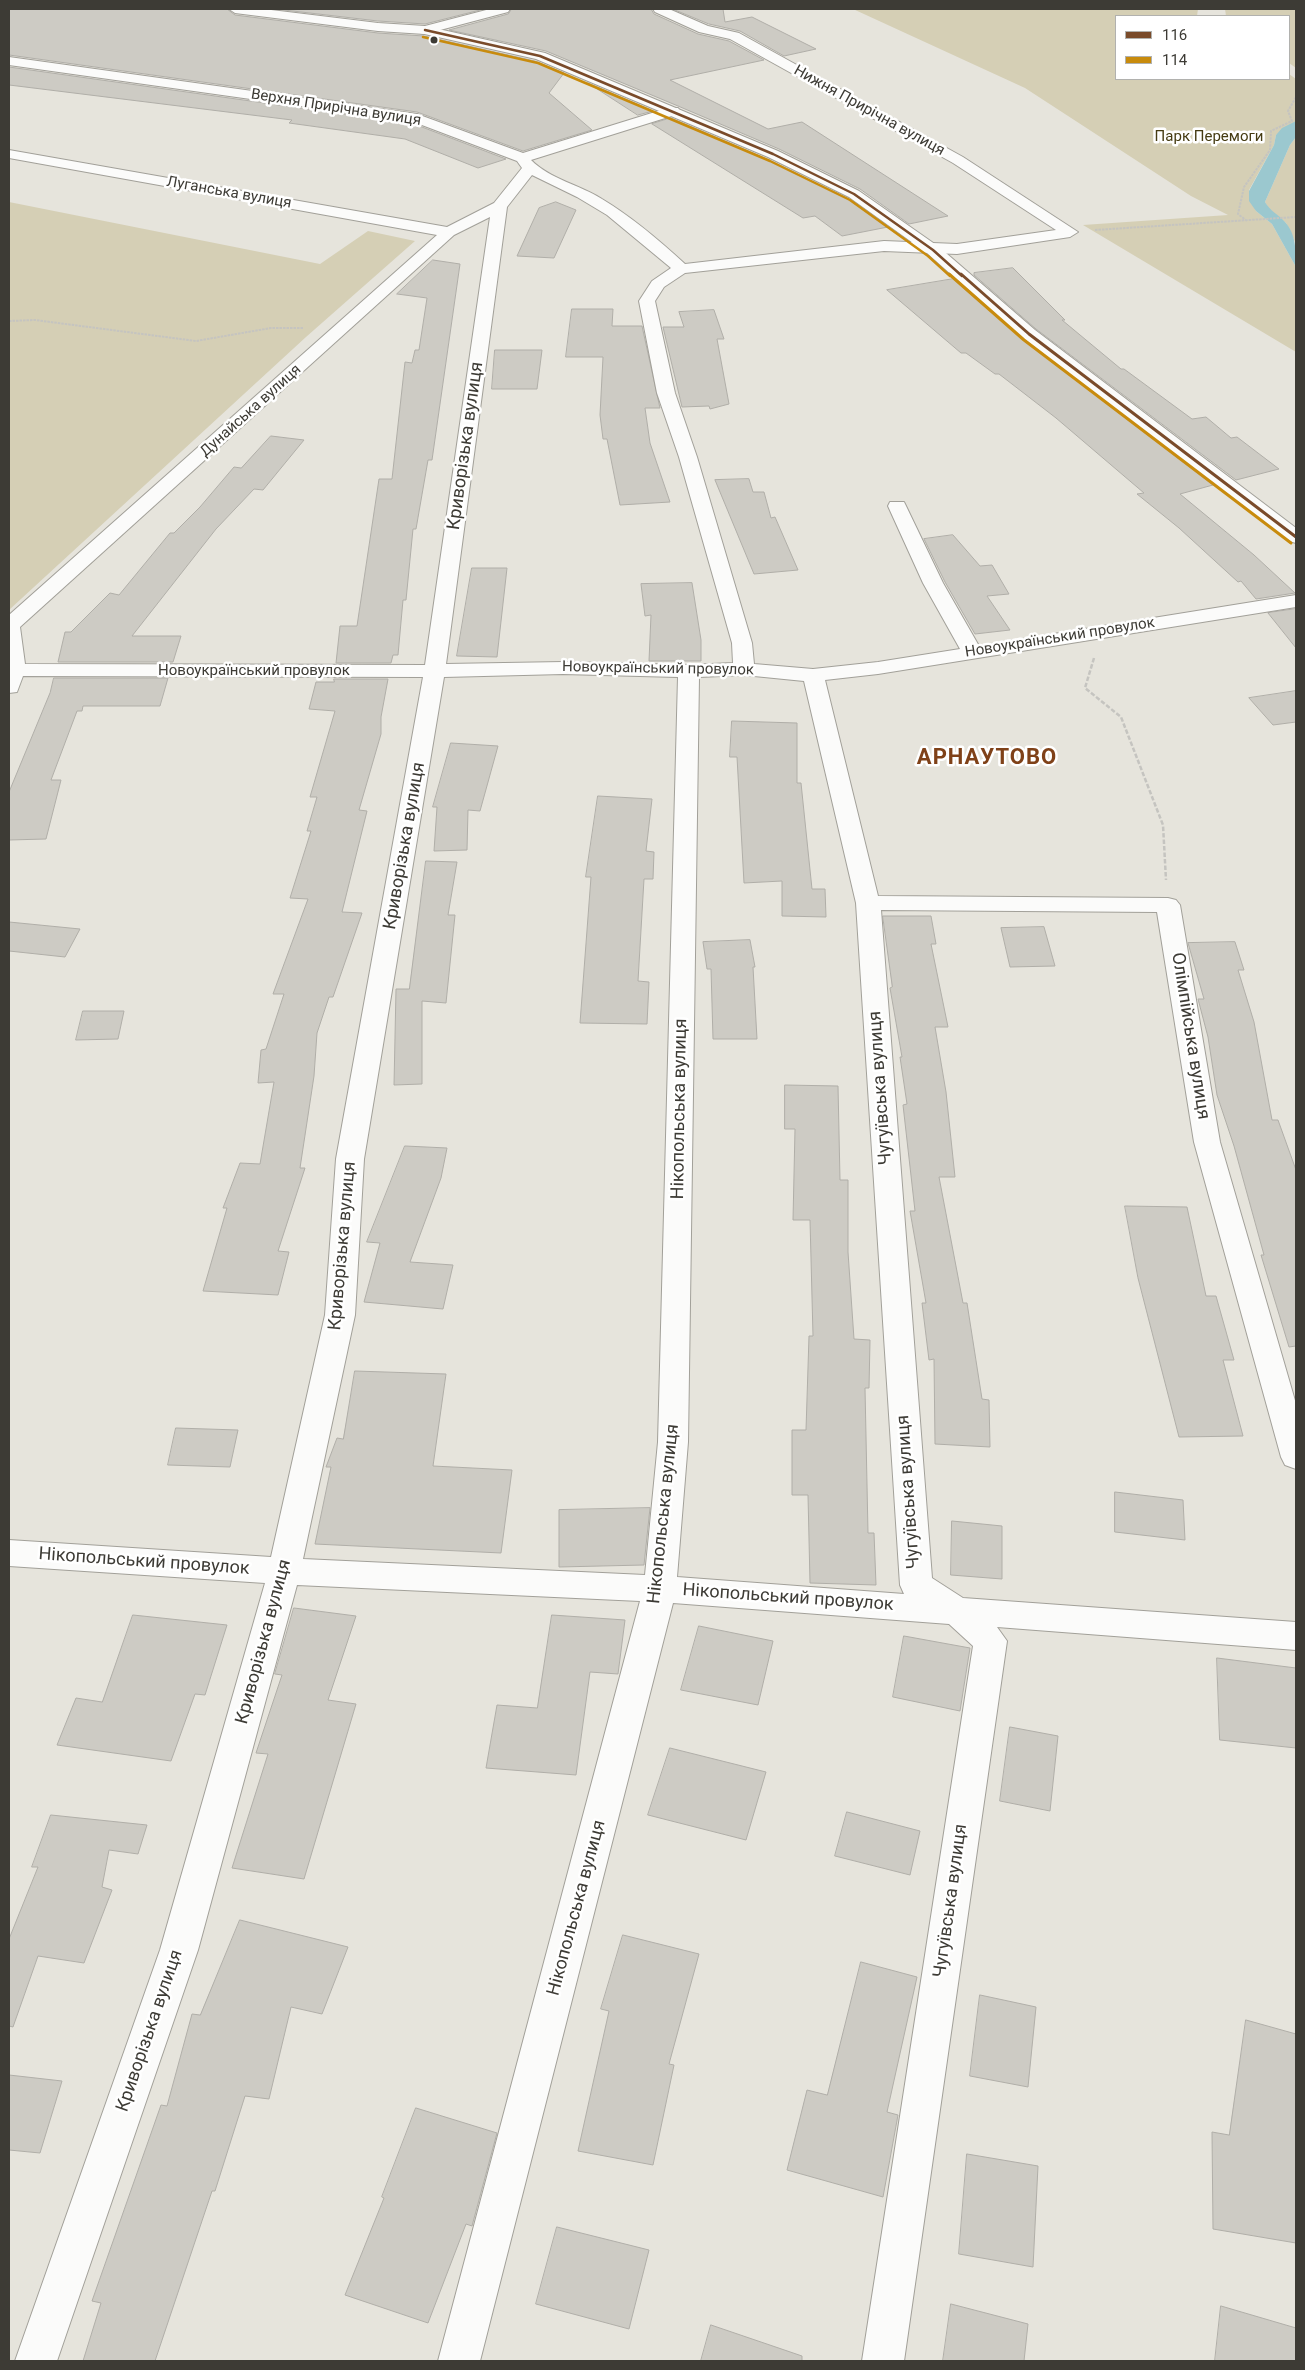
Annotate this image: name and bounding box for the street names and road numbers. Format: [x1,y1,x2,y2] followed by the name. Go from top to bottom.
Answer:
[790,62,948,160] street label: Нижня Прирічна вулиця
[250,86,422,130] street label: Верхня Прирічна вулиця
[165,173,293,213] street label: Луганська вулиця
[197,361,305,461] street label: Дунайська вулиця
[444,361,488,531] street label: Криворізька вулиця
[964,614,1156,662] street label: Новоукраїнський провулок
[562,658,754,680] street label: Новоукраїнський провулок
[158,662,350,680] street label: Новоукраїнський провулок
[380,761,430,931] street label: Криворізька вулиця
[1166,951,1214,1121] street label: Олімпійська вулиця
[865,1010,897,1166] street label: Чугуївська вулиця
[668,1018,692,1200] street label: Нікопольська вулиця
[325,1161,361,1331] street label: Криворізька вулиця
[893,1414,925,1570] street label: Чугуївська вулиця
[644,1423,684,1605] street label: Нікопольська вулиця
[38,1544,250,1580] street label: Нікопольський провулок
[232,1557,296,1727] street label: Криворізька вулиця
[682,1580,894,1616] street label: Нікопольський провулок
[543,1818,611,1998] street label: Нікопольська вулиця
[930,1823,972,1979] street label: Чугуївська вулиця
[112,1947,188,2115] street label: Криворізька вулиця

